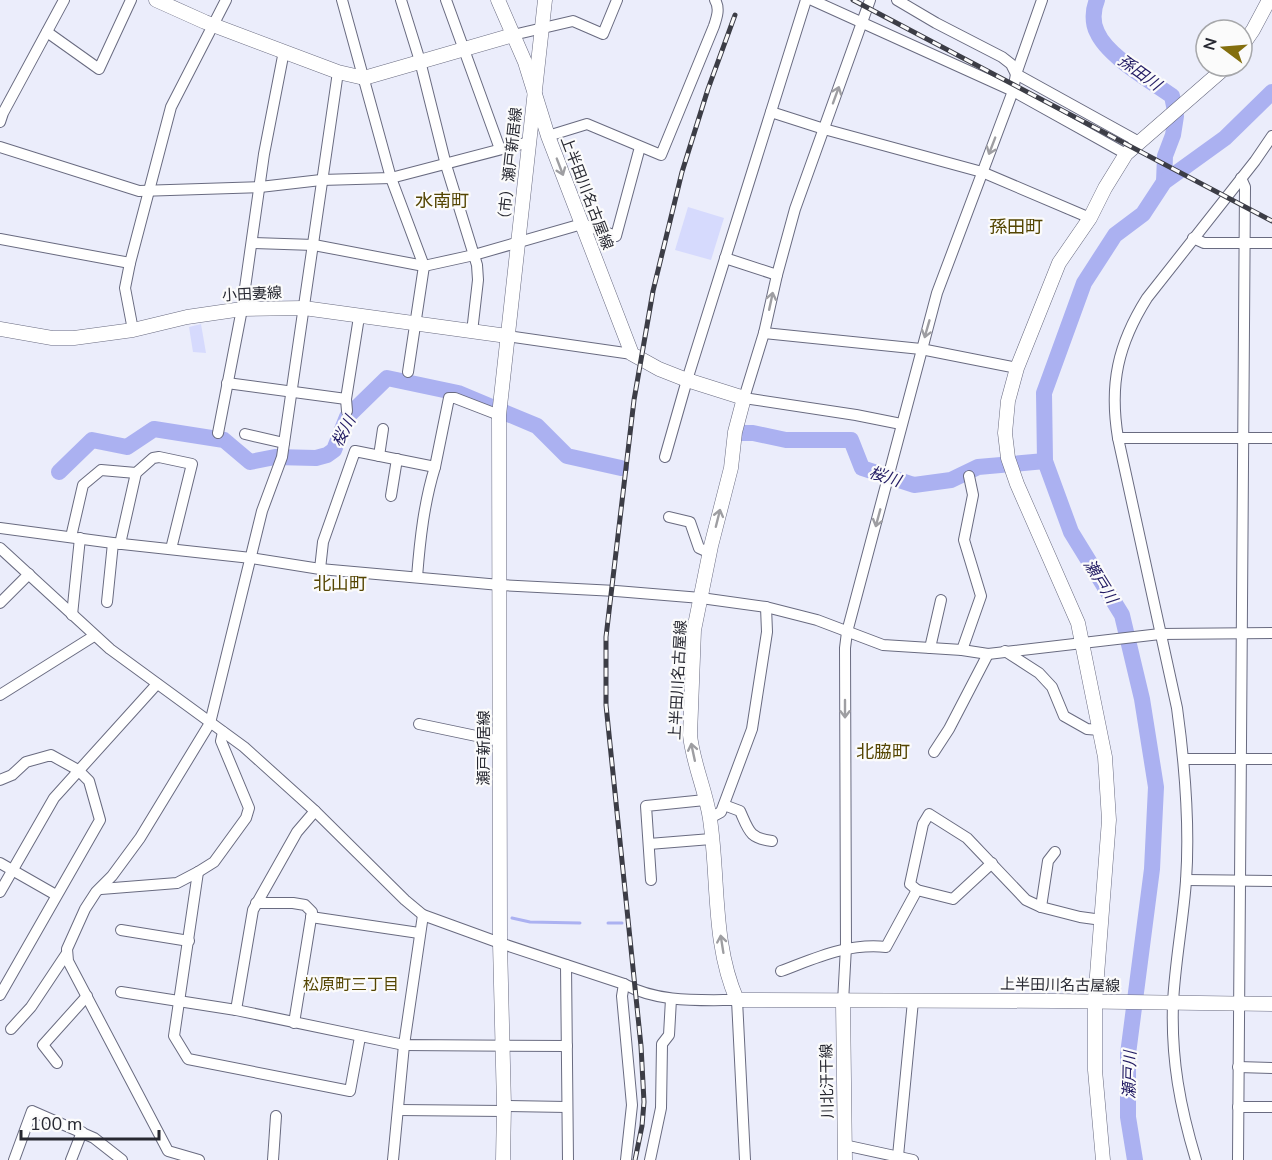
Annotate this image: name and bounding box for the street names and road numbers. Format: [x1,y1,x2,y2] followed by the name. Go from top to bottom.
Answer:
[494,106,526,228] street label: （市）瀬戸新居線
[556,133,618,253] street label: 上半田川名古屋線
[222,282,282,306] street label: 小田妻線
[665,620,691,740] street label: 上半田川名古屋線
[474,710,494,786] street label: 瀬戸新居線
[1000,974,1120,996] street label: 上半田川名古屋線
[816,1043,838,1119] street label: 川北汗干線

